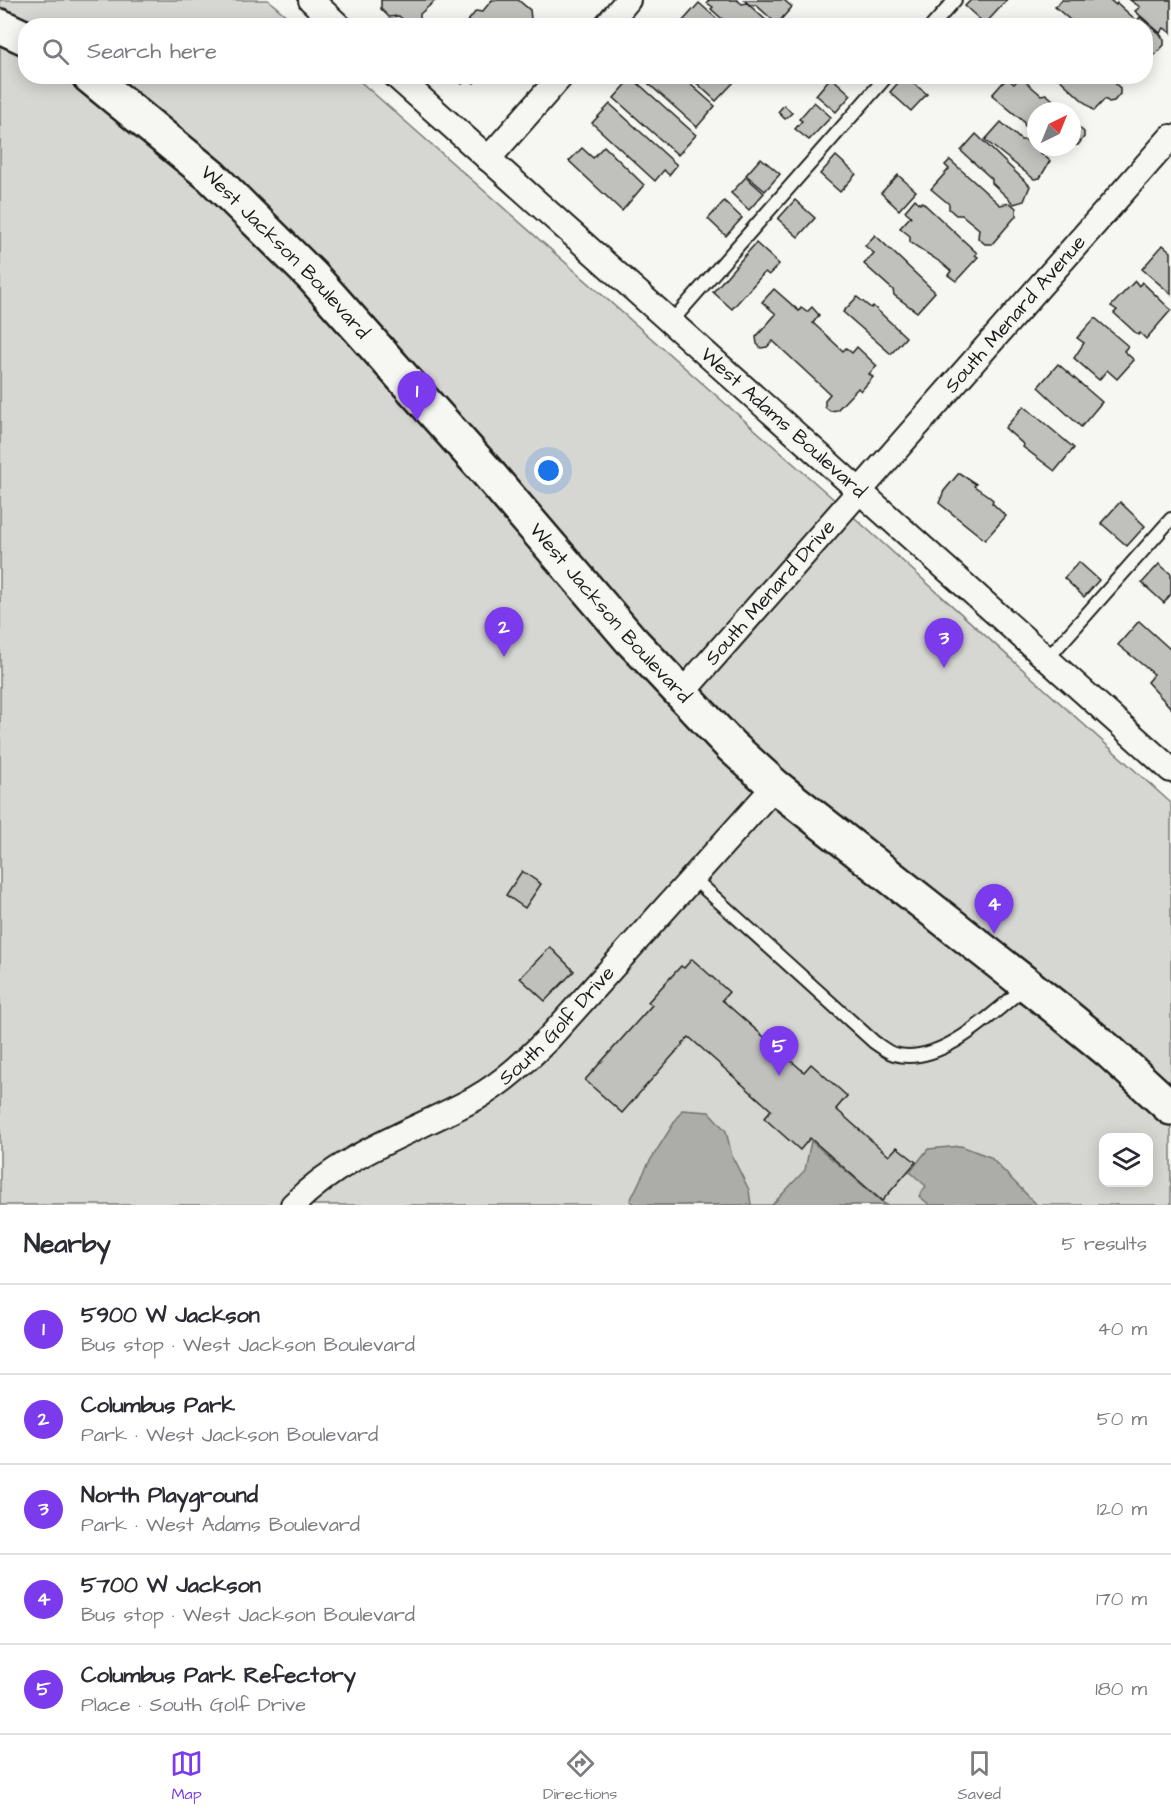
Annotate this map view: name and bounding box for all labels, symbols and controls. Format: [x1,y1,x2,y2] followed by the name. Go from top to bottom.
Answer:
[18,18,1153,84] search box
[39,35,72,68] icon: search
[87,36,217,67] text: Search here
[1027,102,1081,156] north arrow
[194,159,376,345] street label: West Jackson Boulevard
[938,229,1093,399] street label: South Menard Avenue
[694,341,873,505] street label: West Adams Boulevard
[398,372,436,421] pin: 1
[534,456,563,485] your location
[698,514,842,671] street label: South Menard Drive
[523,517,698,709] street label: West Jackson Boulevard
[484,608,524,657] pin: 2
[924,618,964,668] pin: 3
[974,884,1014,934] pin: 4
[493,960,621,1092] street label: South Golf Drive
[760,1026,798,1076] pin: 5
[1099,1133,1153,1187] map controls
[1099,1133,1153,1187] button: layers
[24,1226,111,1262] text: Nearby
[1062,1230,1147,1258] text: 5 results
[81,1300,260,1331] text: 5900 W Jackson
[42,1315,45,1343] text: 1
[1097,1315,1147,1343] text: 40 m
[81,1331,415,1359] text: Bus stop · West Jackson Boulevard
[81,1390,235,1421] text: Columbus Park
[38,1405,49,1433] text: 2
[1097,1405,1147,1433] text: 50 m
[81,1421,378,1449] text: Park · West Jackson Boulevard
[81,1480,258,1511] text: North Playground
[38,1495,49,1523] text: 3
[1097,1495,1147,1523] text: 120 m
[81,1511,360,1539] text: Park · West Adams Boulevard
[81,1570,261,1601] text: 5700 W Jackson
[37,1585,50,1613] text: 4
[1096,1585,1147,1613] text: 170 m
[81,1601,415,1629] text: Bus stop · West Jackson Boulevard
[81,1660,356,1691] text: Columbus Park Refectory
[36,1675,51,1703] text: 5
[1095,1675,1147,1703] text: 180 m
[81,1691,306,1719] text: Place · South Golf Drive
[170,1747,203,1805] tab: Map
[543,1747,617,1805] tab: Directions
[957,1747,1001,1805] tab: Saved

